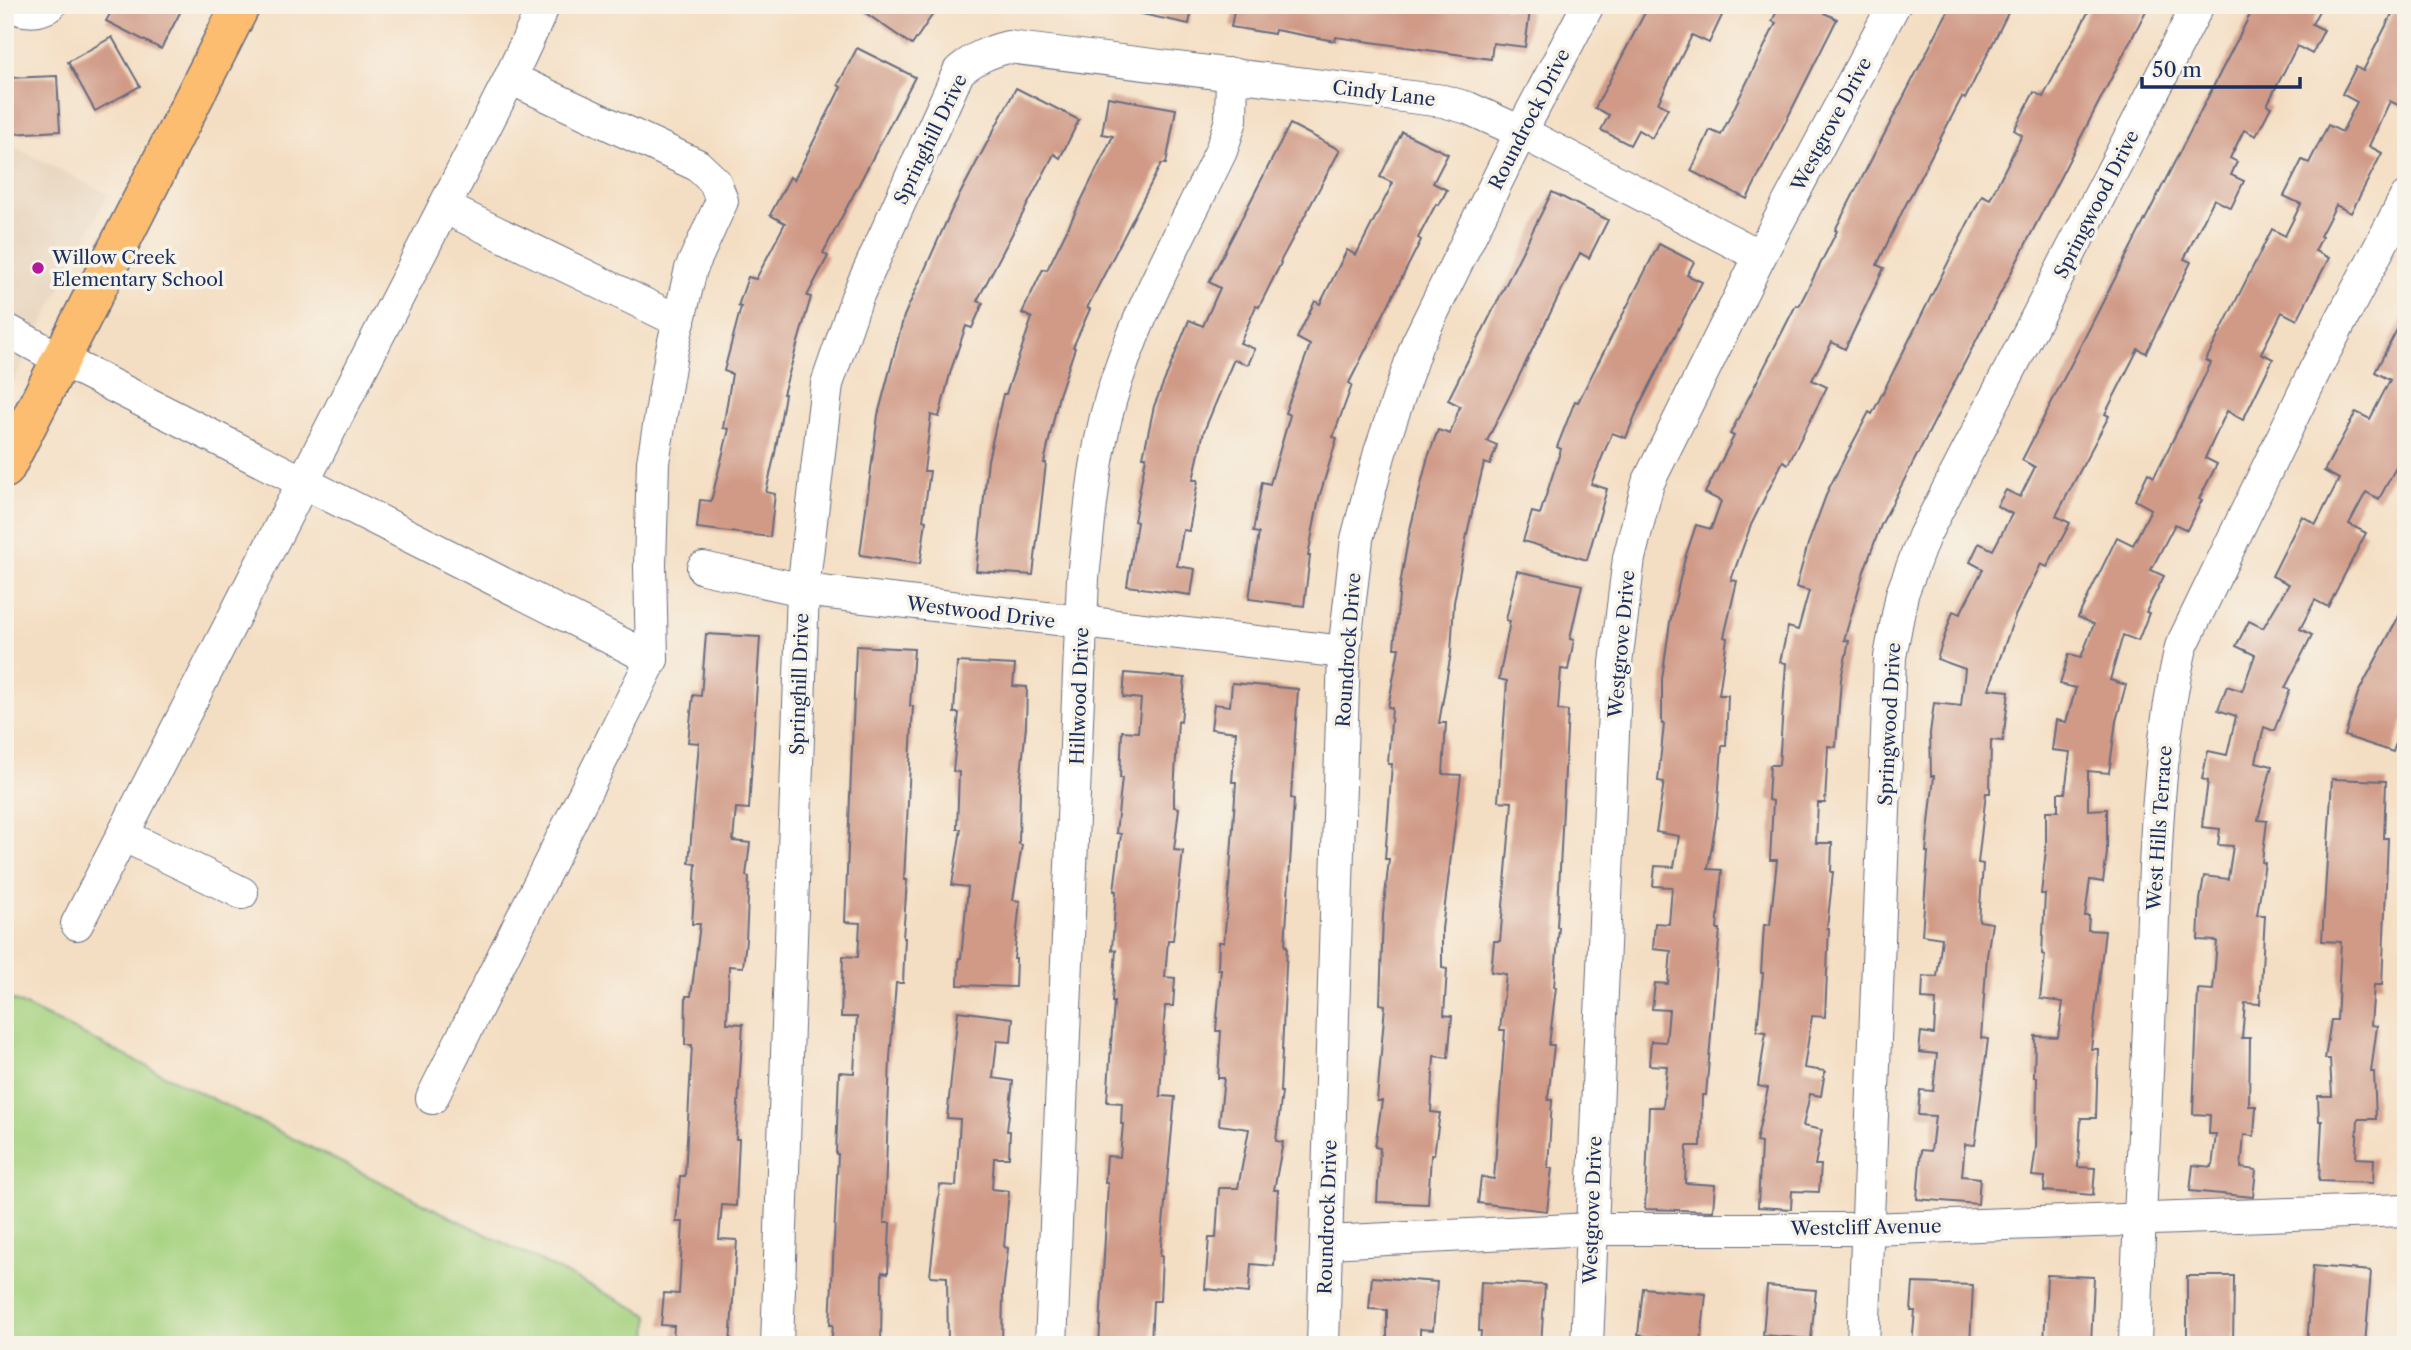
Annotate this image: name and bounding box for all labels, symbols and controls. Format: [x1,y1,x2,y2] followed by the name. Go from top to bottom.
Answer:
[1484,45,1575,193] street label: Roundrock Drive
[2142,46,2299,90] scale bar
[1786,53,1876,196] street label: Westgrove Drive
[2152,57,2202,82] text: 50 m
[889,70,972,208] street label: Springhill Drive
[1331,76,1437,111] street label: Cindy Lane
[2049,126,2144,282] street label: Springwood Drive
[51,246,224,291] place label: Willow Creek Elementary School
[30,260,46,276] marker: Willow Creek Elementary School
[1603,569,1639,720] street label: Westgrove Drive
[1332,572,1365,728] street label: Roundrock Drive
[904,592,1056,633] street label: Westwood Drive
[786,613,813,755] street label: Springhill Drive
[1066,627,1093,765] street label: Hillwood Drive
[1874,642,1905,806] street label: Springwood Drive
[2142,745,2177,912] street label: West Hills Terrace
[1578,1135,1607,1286] street label: Westgrove Drive
[1313,1139,1342,1295] street label: Roundrock Drive
[1789,1215,1942,1240] street label: Westcliff Avenue

